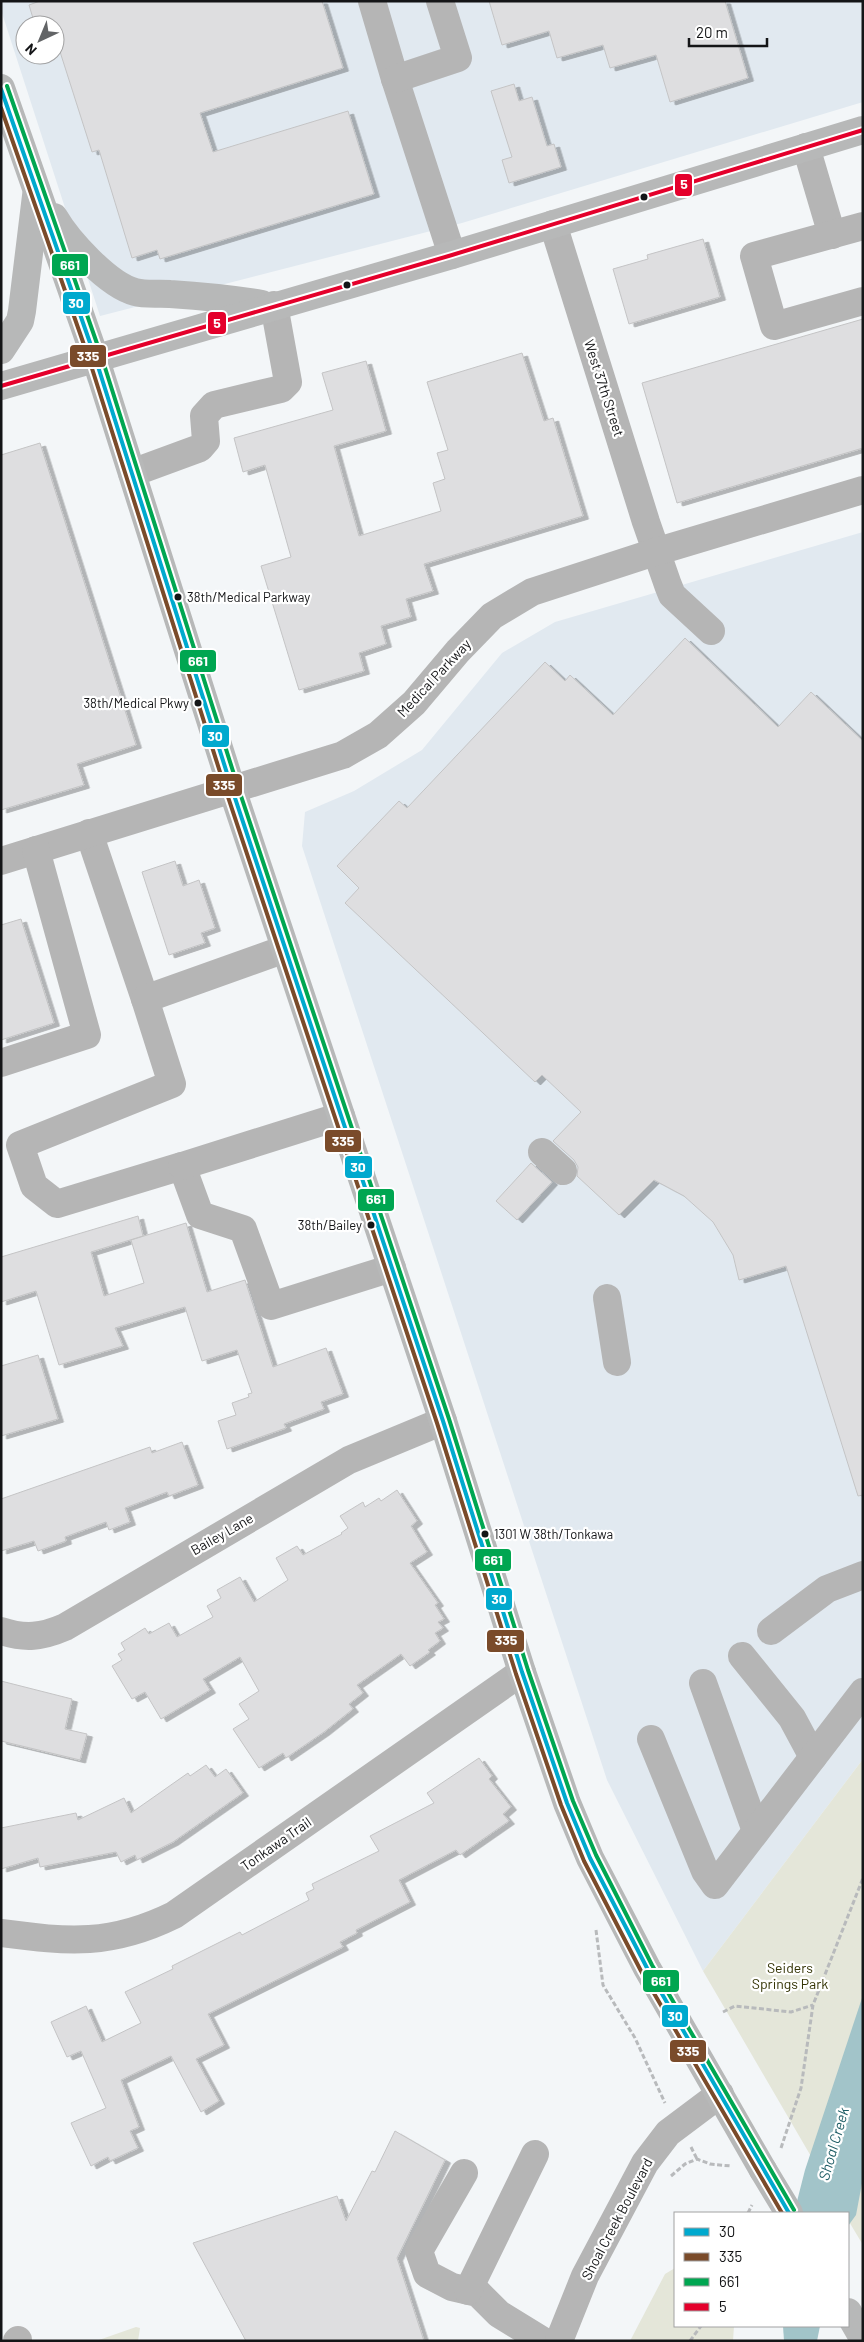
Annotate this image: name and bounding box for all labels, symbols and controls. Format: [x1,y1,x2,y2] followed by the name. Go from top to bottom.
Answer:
[15,15,65,65] north arrow
[689,15,766,47] scale bar
[696,23,728,41] text: 20 m
[21,40,40,59] text: N
[674,173,693,197] line badge: 5
[680,175,688,192] text: 5
[639,192,649,202] unlabelled marker
[51,253,89,277] line badge: 661
[60,256,80,273] text: 661
[342,280,352,290] unlabelled marker
[62,291,91,315] line badge: 30
[68,294,84,311] text: 30
[207,311,227,335] line badge: 5
[213,314,221,331] text: 5
[581,337,628,439] street label: West 37th Street
[69,344,107,368] line badge: 335
[77,347,100,364] text: 335
[187,589,310,605] place label: 38th/Medical Parkway
[173,592,183,602] marker: 38th/Medical Parkway
[393,635,474,720] street label: Medical Parkway
[179,649,217,673] line badge: 661
[188,652,208,669] text: 661
[83,695,189,711] place label: 38th/Medical Pkwy
[193,698,203,708] marker: 38th/Medical Pkwy
[201,724,230,748] line badge: 30
[207,727,223,744] text: 30
[205,773,243,797] line badge: 335
[213,776,236,793] text: 335
[324,1129,362,1153] line badge: 335
[332,1132,355,1149] text: 335
[344,1155,373,1179] line badge: 30
[350,1158,366,1175] text: 30
[357,1188,395,1212] line badge: 661
[366,1190,386,1207] text: 661
[298,1217,362,1233] place label: 38th/Bailey
[366,1220,376,1230] marker: 38th/Bailey
[188,1509,256,1558] street label: Bailey Lane
[494,1526,613,1542] place label: 1301 W 38th/Tonkawa
[480,1529,490,1539] marker: 1301 W 38th/Tonkawa
[474,1548,512,1572] line badge: 661
[483,1551,503,1568] text: 661
[485,1587,513,1611] line badge: 30
[491,1590,507,1607] text: 30
[486,1629,525,1653] line badge: 335
[495,1631,518,1648] text: 335
[237,1813,314,1874] street label: Tonkawa Trail
[752,1959,828,1992] park label: Seiders Springs Park
[642,1969,680,1993] line badge: 661
[651,1972,671,1989] text: 661
[661,2004,689,2028] line badge: 30
[667,2007,683,2024] text: 30
[669,2039,707,2063] line badge: 335
[677,2042,700,2059] text: 335
[814,2104,852,2182] water label: Shoal Creek
[577,2155,656,2283] street label: Shoal Creek Boulevard
[674,2212,849,2327] legend
[719,2222,735,2240] text: 30
[719,2247,742,2265] text: 335
[719,2272,739,2290] text: 661
[719,2297,727,2315] text: 5

